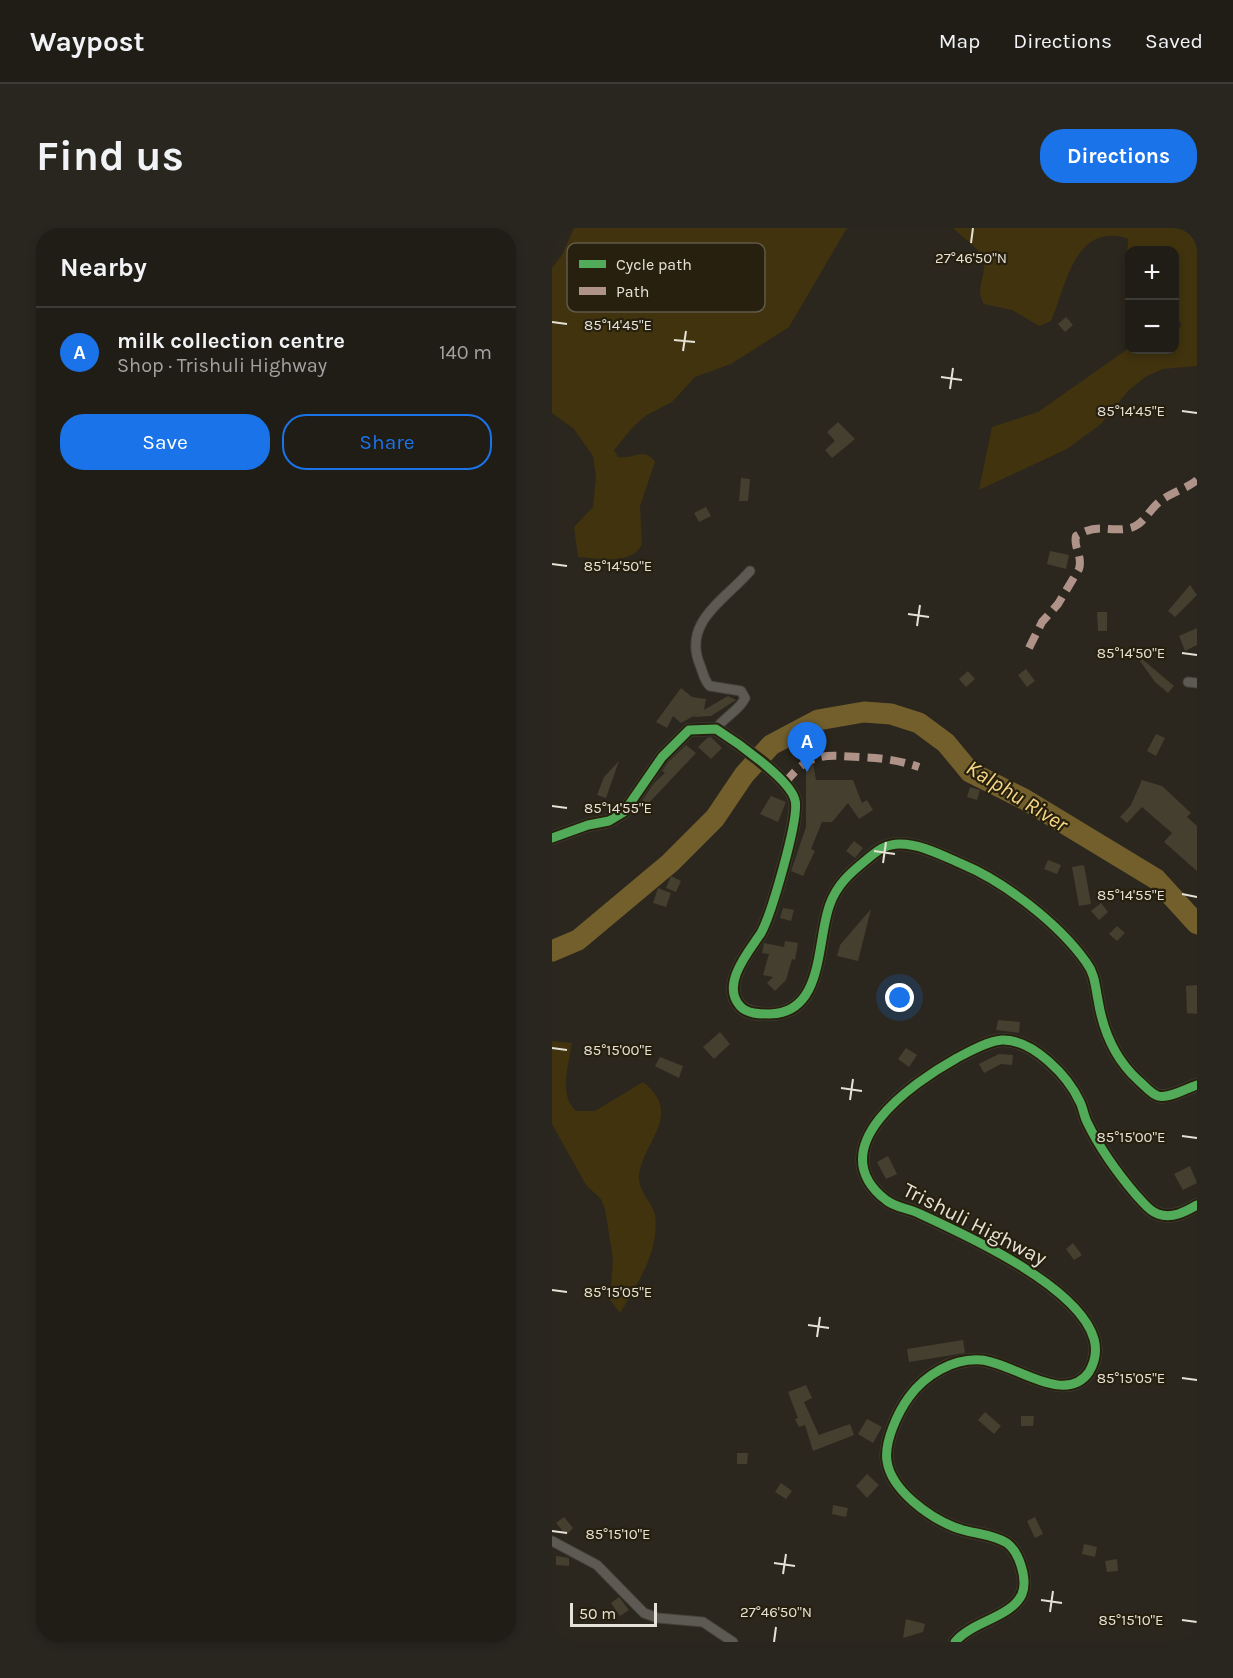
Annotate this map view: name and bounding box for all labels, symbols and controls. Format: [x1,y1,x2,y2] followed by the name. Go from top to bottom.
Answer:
[30,25,145,58] text: Waypost
[939,29,980,53] text: Map
[1013,29,1112,53] text: Directions
[1145,29,1203,53] text: Saved
[1040,129,1197,183] button: Directions
[36,131,184,181] text: Find us
[567,243,765,312] legend
[1125,246,1179,354] map controls
[1125,246,1179,300] button: +
[935,249,1007,267] text: 27°46'50"N
[60,252,147,283] text: Nearby
[616,255,692,274] text: Cycle path
[616,282,649,301] text: Path
[1125,300,1179,354] button: −
[584,316,652,334] text: 85°14'45"E
[117,328,345,354] text: milk collection centre
[73,341,86,364] text: A
[439,341,492,364] text: 140 m
[117,354,327,377] text: Shop · Trishuli Highway
[1097,402,1165,420] text: 85°14'45"E
[60,414,270,470] button: Save
[282,414,492,470] button: Share
[584,557,652,575] text: 85°14'50"E
[1097,644,1165,662] text: 85°14'50"E
[788,722,826,772] pin: A
[961,755,1074,838] water label: Kalphu River
[584,799,652,817] text: 85°14'55"E
[1097,886,1165,904] text: 85°14'55"E
[885,983,914,1012] your location
[583,1041,653,1059] text: 85°15'00"E
[1096,1128,1166,1146] text: 85°15'00"E
[899,1177,1051,1271] street label: Trishuli Highway
[584,1283,652,1301] text: 85°15'05"E
[1097,1369,1165,1387] text: 85°15'05"E
[585,1525,651,1543] text: 85°15'10"E
[570,1600,657,1628] scale bar
[740,1603,812,1621] text: 27°46'50"N
[579,1604,616,1623] text: 50 m
[1098,1611,1164,1629] text: 85°15'10"E

